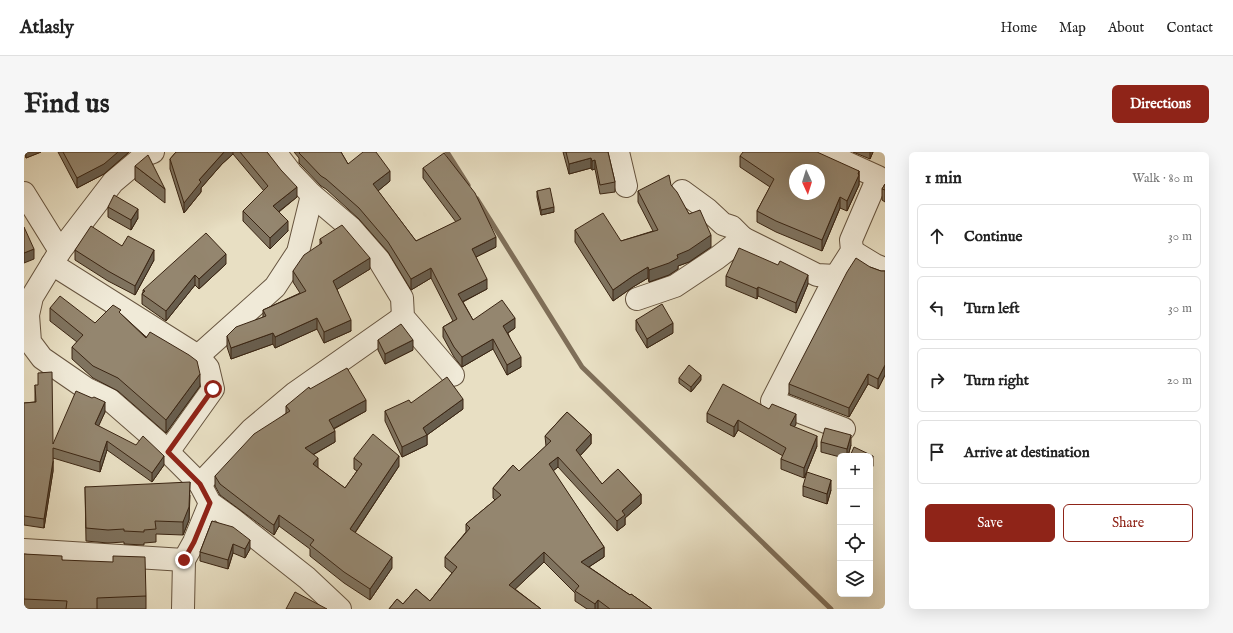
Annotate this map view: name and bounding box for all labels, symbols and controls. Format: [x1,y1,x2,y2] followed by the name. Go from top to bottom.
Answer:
[20,16,74,40] text: Atlasly
[1001,19,1037,37] text: Home
[1059,19,1086,37] text: Map
[1108,19,1144,37] text: About
[1166,19,1213,37] text: Contact
[1112,85,1209,123] button: Directions
[24,87,110,122] text: Find us
[789,164,825,200] north arrow
[925,168,962,189] text: 1 min
[1132,170,1193,187] text: Walk · 80 m
[926,225,948,247] icon: ahead
[964,227,1022,246] text: Continue
[1168,228,1192,245] text: 30 m
[926,297,948,319] icon: left
[964,299,1020,318] text: Turn left
[1168,300,1192,317] text: 30 m
[926,369,948,391] icon: right
[964,371,1029,390] text: Turn right
[1167,372,1192,389] text: 20 m
[204,380,222,398] route start
[926,441,948,463] icon: arrive
[964,443,1090,462] text: Arrive at destination
[837,453,873,597] map controls
[837,453,873,489] button: +
[837,489,873,525] button: −
[925,504,1055,542] button: Save
[1063,504,1193,542] button: Share
[837,525,873,561] button: locate
[175,551,193,569] route end
[837,561,873,597] button: layers

